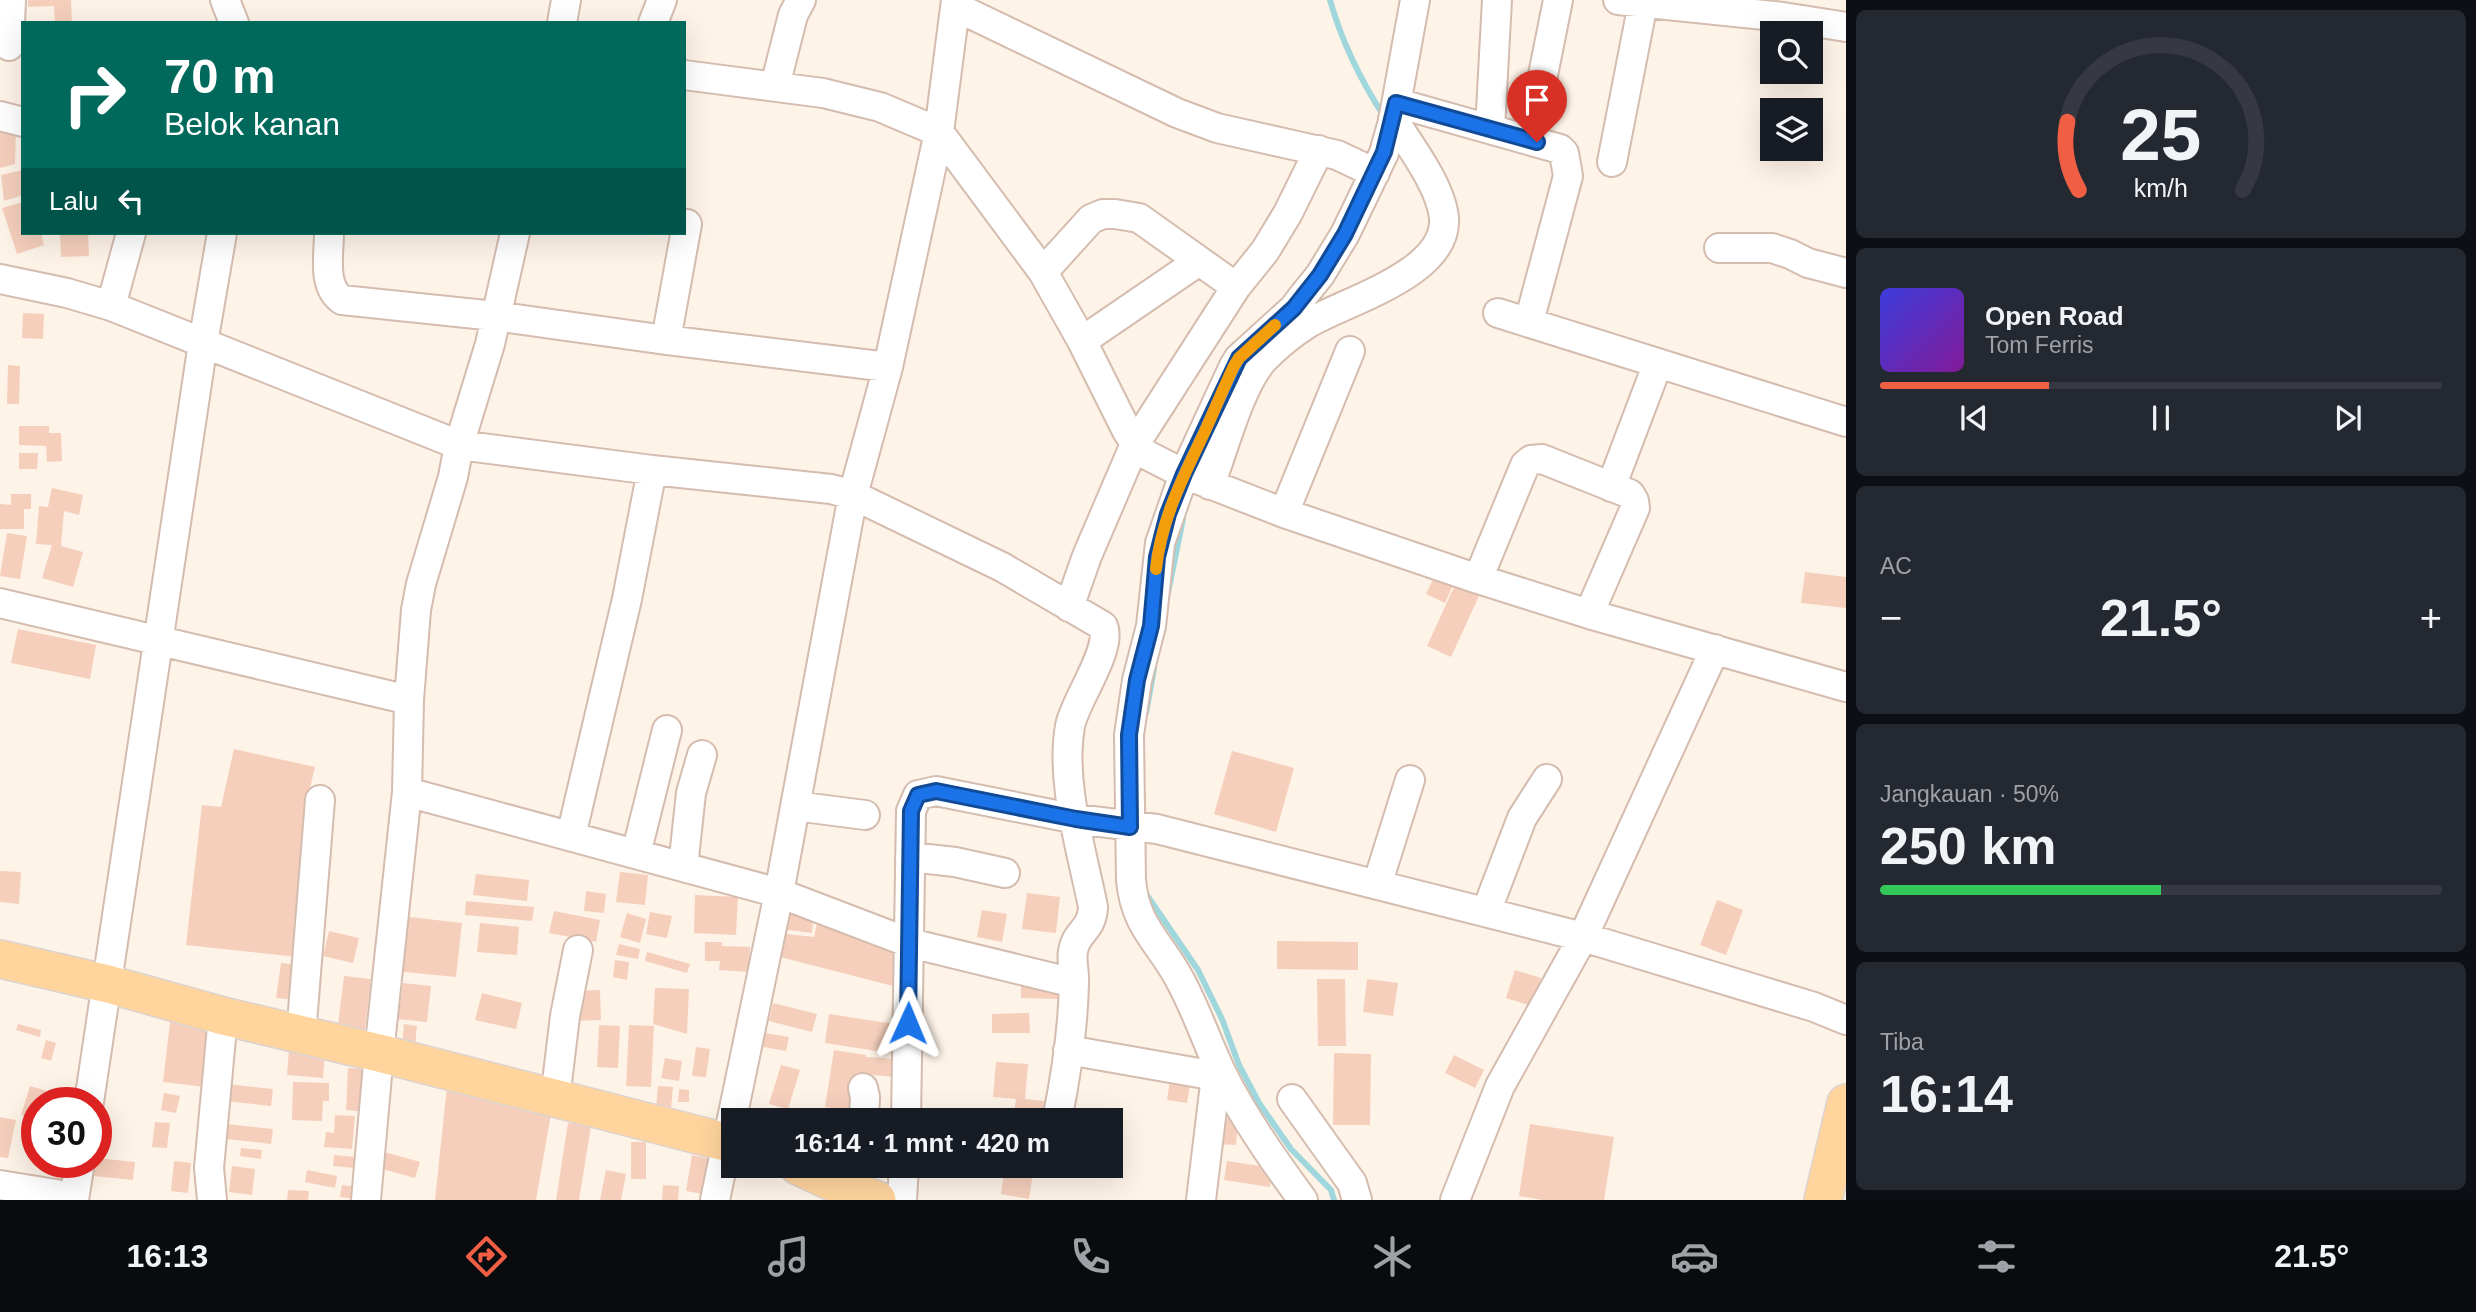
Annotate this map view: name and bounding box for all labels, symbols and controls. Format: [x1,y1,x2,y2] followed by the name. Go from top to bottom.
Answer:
[1760,21,1823,161] map controls
[1760,21,1823,84] button: search
[49,49,140,140] icon: right
[164,49,276,103] text: 70 m
[1507,70,1567,142] pin
[1518,81,1556,119] icon: arrive
[2121,94,2201,175] text: 25
[1760,98,1823,161] button: layers
[164,106,340,142] text: Belok kanan
[2134,174,2188,202] text: km/h
[112,182,150,220] icon: left
[49,186,98,216] text: Lalu
[1985,301,2124,331] text: Open Road
[1985,332,2094,358] text: Tom Ferris
[1955,399,1993,437] icon: previous
[2142,399,2180,437] icon: pause
[2329,399,2367,437] icon: next
[1880,553,1912,579] text: AC
[2100,589,2222,647] text: 21.5°
[1880,597,1902,639] text: −
[2420,597,2442,639] text: +
[1880,781,2059,807] text: Jangkauan · 50%
[1880,817,2056,875] text: 250 km
[871,986,945,1060] position arrow
[1880,1029,1924,1055] text: Tiba
[1880,1065,2013,1123] text: 16:14
[21,1087,112,1178] speed limit sign: 30
[794,1128,1050,1158] text: 16:14 · 1 mnt · 420 m
[462,1232,511,1281] icon: directions
[764,1232,813,1281] icon: music
[1066,1232,1115,1281] icon: phone
[1368,1232,1417,1281] icon: climate
[1670,1232,1719,1281] icon: car
[1972,1232,2021,1281] icon: filters
[127,1238,208,1274] text: 16:13
[2274,1238,2349,1274] text: 21.5°

